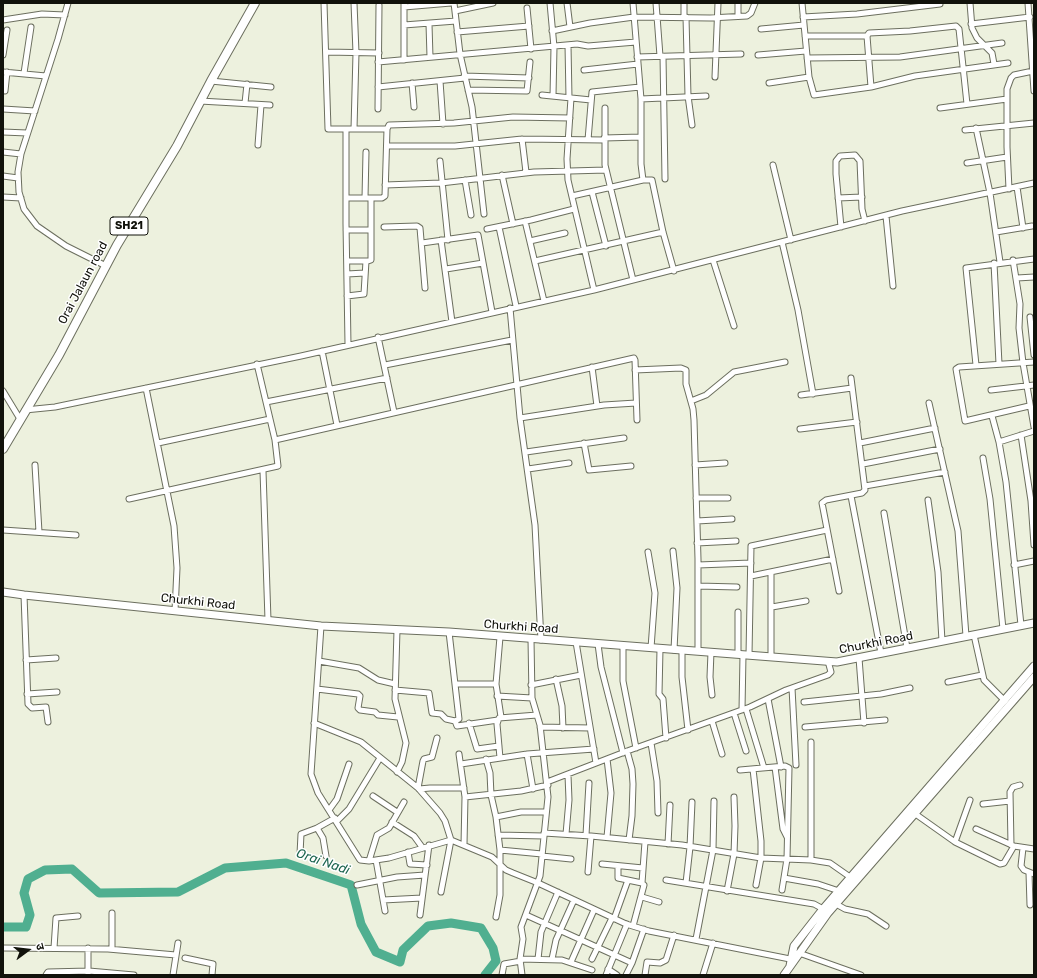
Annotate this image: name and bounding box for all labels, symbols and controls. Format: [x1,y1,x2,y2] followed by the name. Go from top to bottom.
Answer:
[110,217,148,235] road number: SH21
[55,239,111,327] street label: Orai Jalaun road
[160,591,236,613] street label: Churkhi Road
[483,617,559,637] street label: Churkhi Road
[838,629,914,657] street label: Churkhi Road
[294,846,352,878] water label: Orai Nadi
[8,930,48,970] north arrow
[33,942,47,952] text: उ

